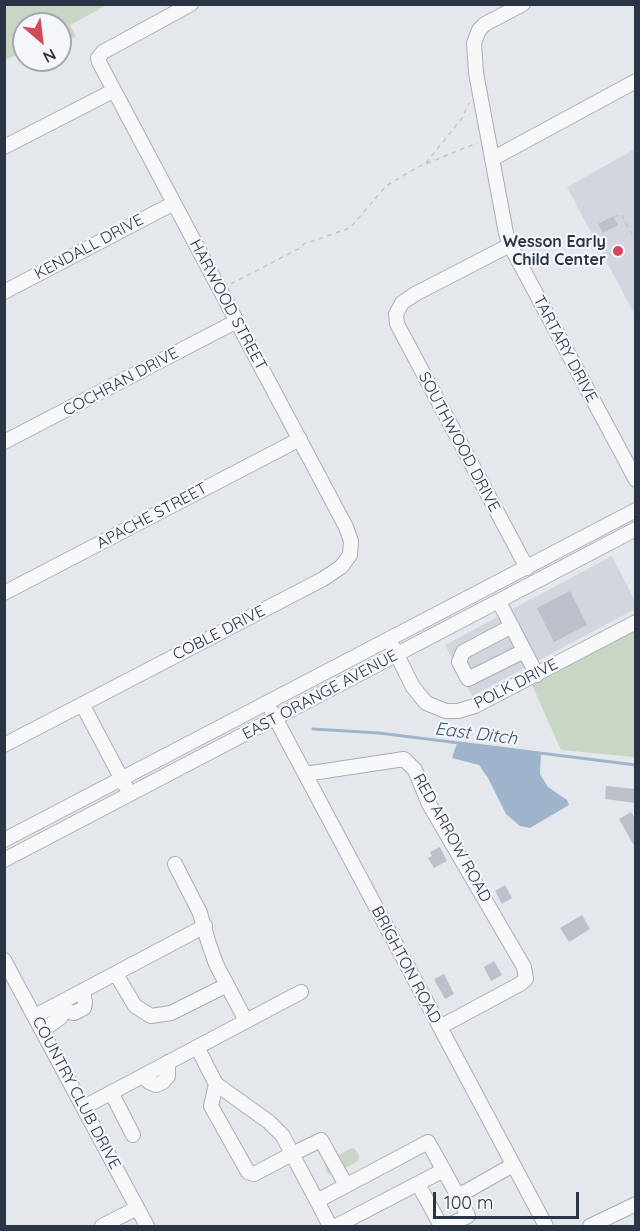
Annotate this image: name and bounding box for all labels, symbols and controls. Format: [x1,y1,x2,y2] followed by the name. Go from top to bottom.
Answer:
[12,12,72,72] north arrow
[40,45,59,68] text: N
[31,210,147,284] street label: KENDALL DRIVE
[503,232,606,270] place label: Wesson Early Child Center
[185,236,271,374] street label: HARWOOD STREET
[611,244,625,258] marker: Wesson Early Child Center
[529,292,601,406] street label: TARTARY DRIVE
[60,344,182,420] street label: COCHRAN DRIVE
[414,369,504,515] street label: SOUTHWOOD DRIVE
[94,479,210,553] street label: APACHE STREET
[170,602,268,664] street label: COBLE DRIVE
[239,646,401,744] street label: EAST ORANGE AVENUE
[471,655,561,713] street label: POLK DRIVE
[434,718,518,750] water label: East Ditch
[409,770,495,906] street label: RED ARROW ROAD
[367,903,445,1027] street label: BRIGHTON ROAD
[28,1013,124,1173] street label: COUNTRY CLUB DRIVE
[436,1180,582,1218] scale bar
[444,1191,493,1214] text: 100 m

